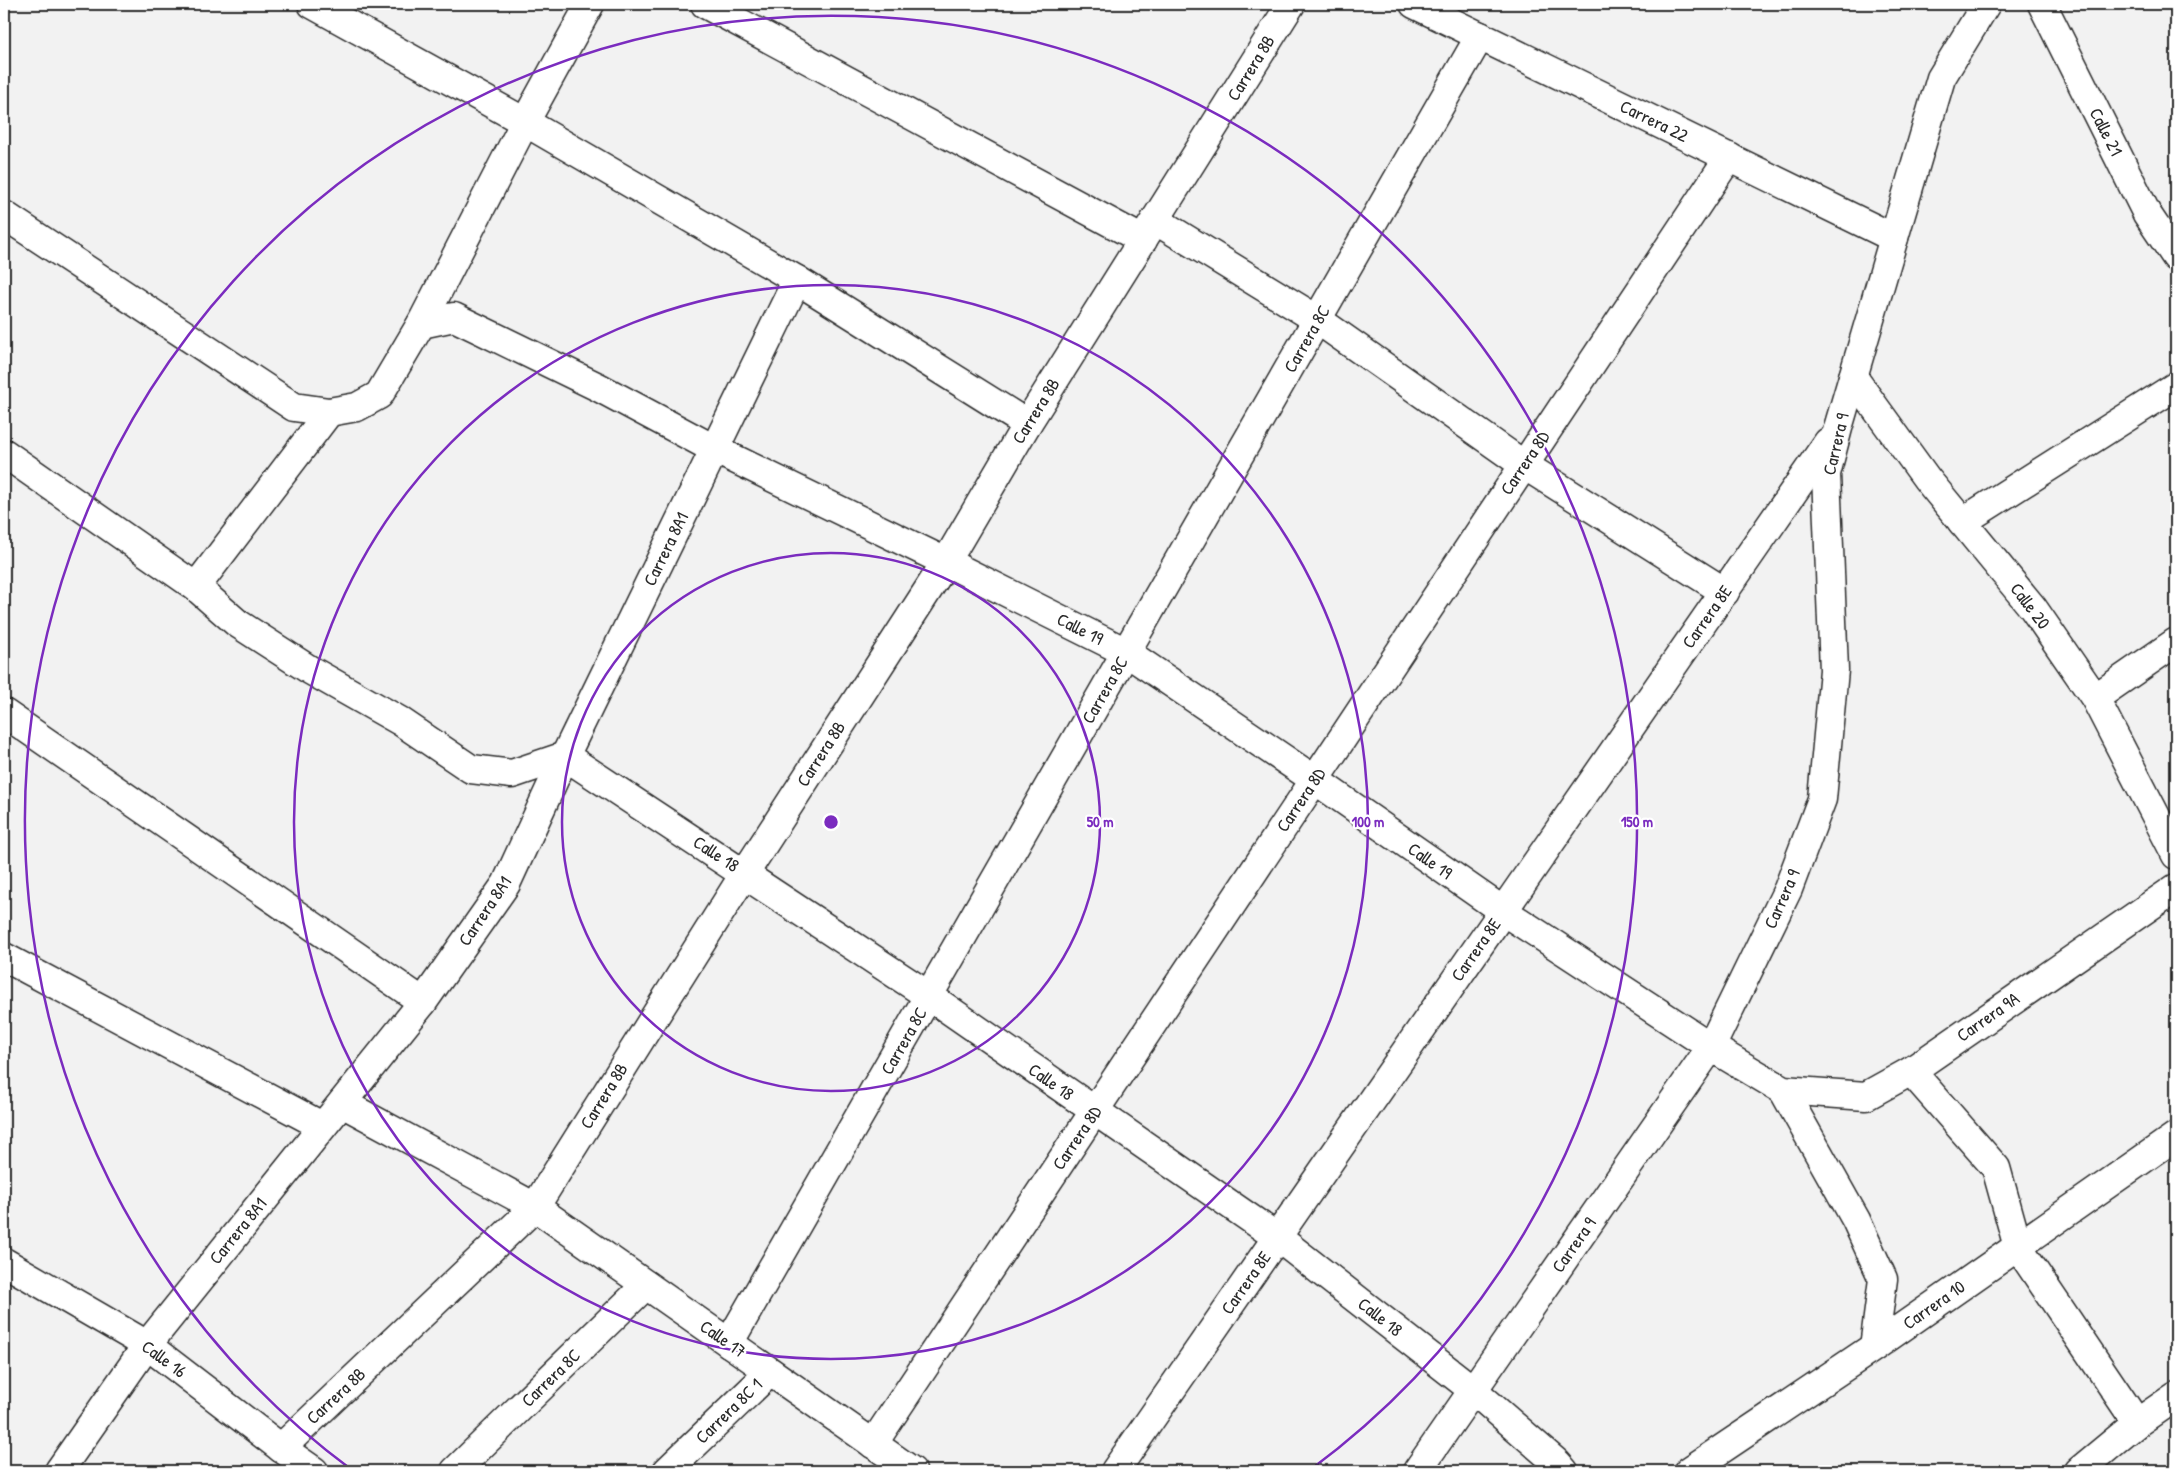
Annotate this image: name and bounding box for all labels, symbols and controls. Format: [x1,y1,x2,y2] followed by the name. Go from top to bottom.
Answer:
[1221,30,1281,105] street label: Carrera 8B
[1616,93,1693,148] street label: Carrera 22
[2084,103,2129,160] street label: Calle 21
[1277,300,1336,377] street label: Carrera 8C
[1006,373,1066,448] street label: Carrera 8B
[1816,410,1855,477] street label: Carrera 9
[1494,425,1555,500] street label: Carrera 8D
[637,508,694,590] street label: Carrera 8A1
[2005,577,2056,634] street label: Calle 20
[1676,580,1737,653] street label: Carrera 8E
[1053,606,1108,651] street label: Calle 19
[1075,651,1134,728] street label: Carrera 8C
[790,716,851,791] street label: Carrera 8B
[1270,762,1331,837] street label: Carrera 8D
[1087,811,1113,832] text: 50 m
[1352,811,1384,832] text: 100 m
[1621,811,1653,832] text: 150 m
[822,813,840,831] centre of rings
[688,829,744,878] street label: Calle 18
[1403,836,1458,885] street label: Calle 19
[1757,865,1806,933] street label: Carrera 9
[452,871,517,951] street label: Carrera 8A1
[1445,913,1506,986] street label: Carrera 8E
[1951,986,2024,1047] street label: Carrera 9A
[874,1002,933,1079] street label: Carrera 8C
[1024,1057,1079,1106] street label: Calle 18
[574,1058,634,1133] street label: Carrera 8B
[1046,1100,1107,1175] street label: Carrera 8D
[203,1192,272,1269] street label: Carrera 8A1
[1545,1212,1602,1278] street label: Carrera 9
[1215,1246,1276,1319] street label: Carrera 8E
[1898,1274,1970,1335] street label: Carrera 10
[1353,1291,1408,1342] street label: Calle 18
[695,1314,752,1364] street label: Calle 17
[137,1334,192,1383] street label: Calle 16
[515,1343,586,1412] street label: Carrera 8C
[300,1362,371,1430] street label: Carrera 8B
[690,1372,768,1449] street label: Carrera 8C 1

